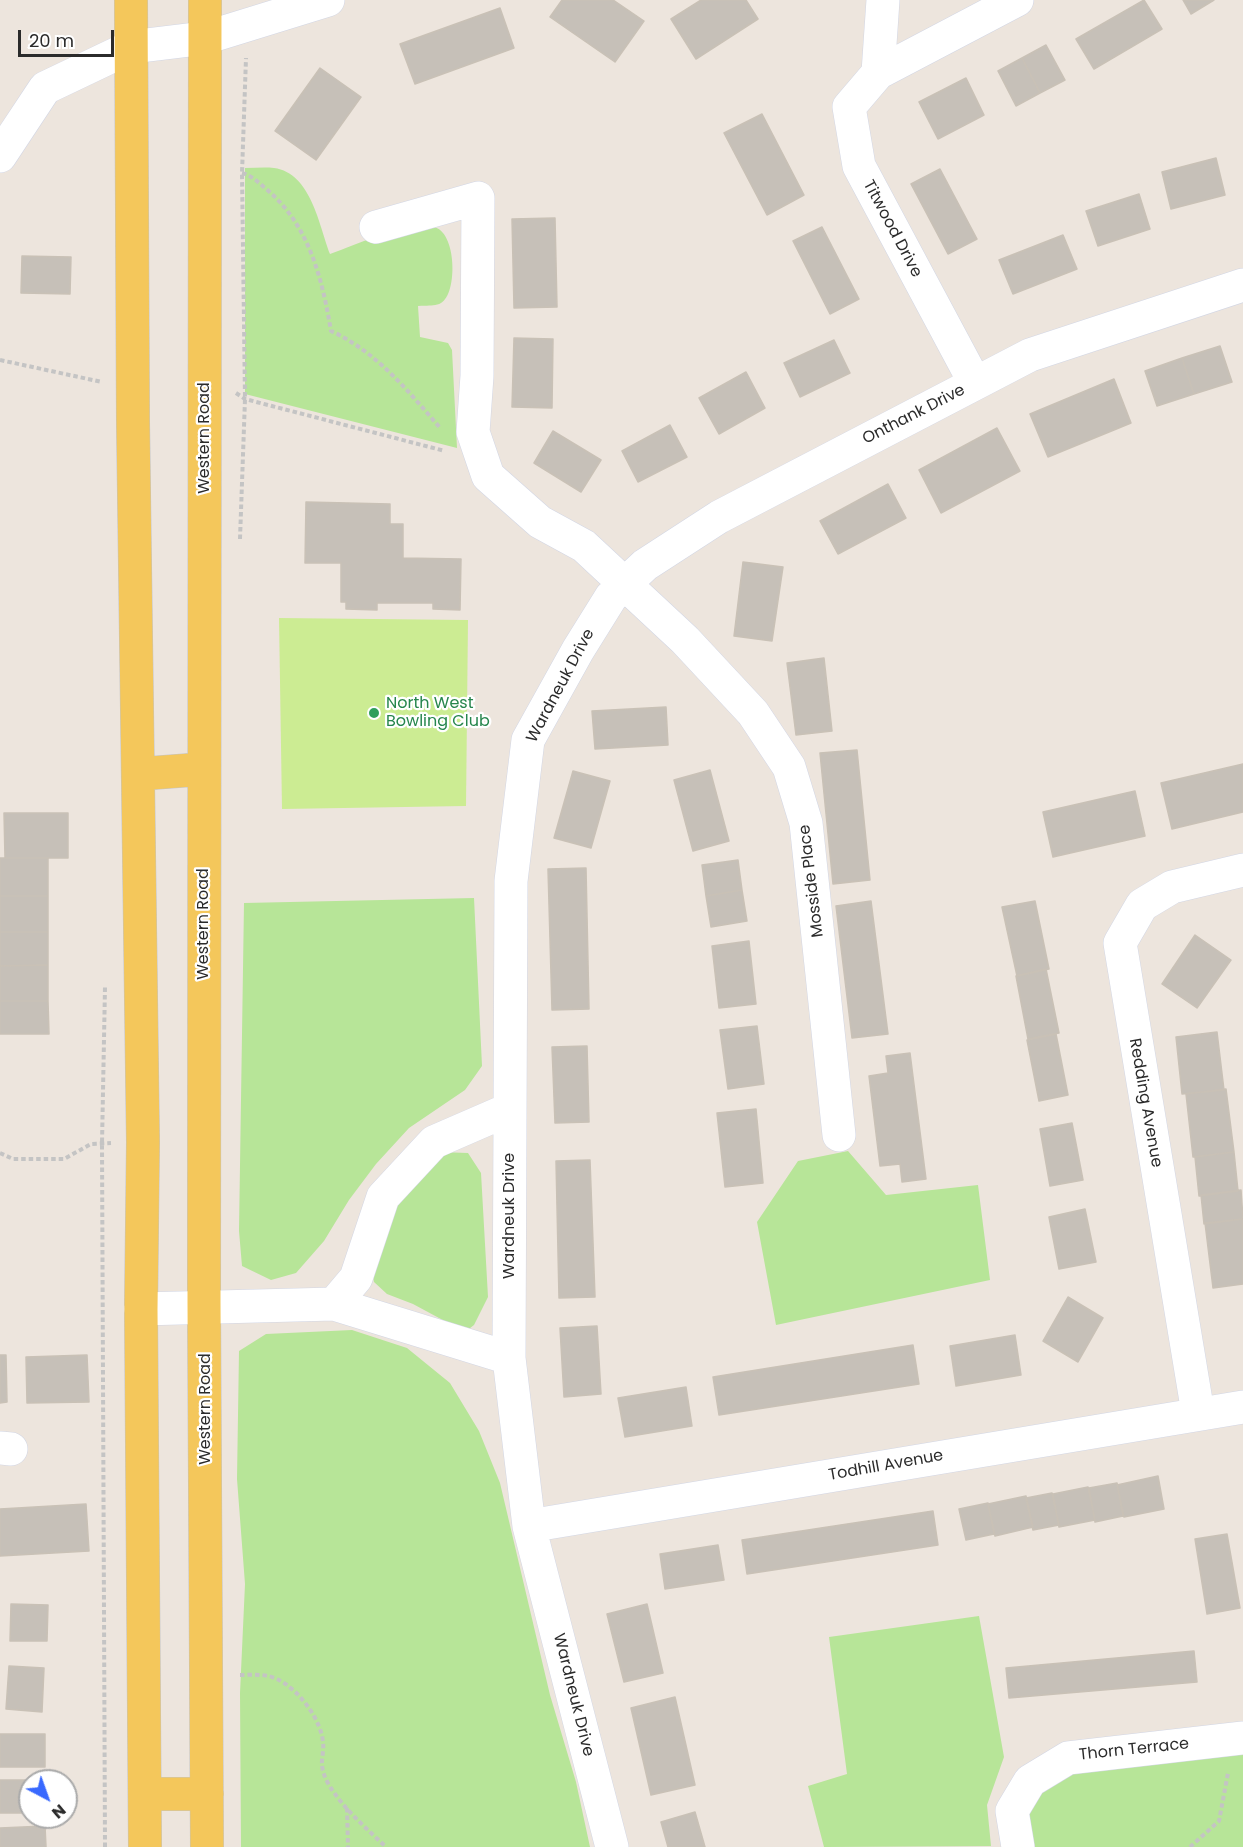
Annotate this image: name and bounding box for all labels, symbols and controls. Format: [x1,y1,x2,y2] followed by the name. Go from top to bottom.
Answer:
[21,18,117,56] scale bar
[29,28,74,53] text: 20 m
[858,177,926,281] street label: Titwood Drive
[859,381,969,449] street label: Onthank Drive
[195,382,215,494] street label: Western Road
[523,626,599,746] street label: Wardneuk Drive
[386,694,490,732] place label: North West Bowling Club
[367,706,381,720] marker: North West Bowling Club
[796,824,828,938] street label: Mosside Place
[194,868,214,980] street label: Western Road
[1124,1037,1166,1169] street label: Redding Avenue
[500,1153,520,1279] street label: Wardneuk Drive
[196,1353,216,1465] street label: Western Road
[827,1446,945,1486] street label: Todhill Avenue
[548,1631,598,1759] street label: Wardneuk Drive
[1078,1735,1190,1765] street label: Thorn Terrace
[18,1769,78,1829] north arrow
[47,1799,71,1824] text: N

